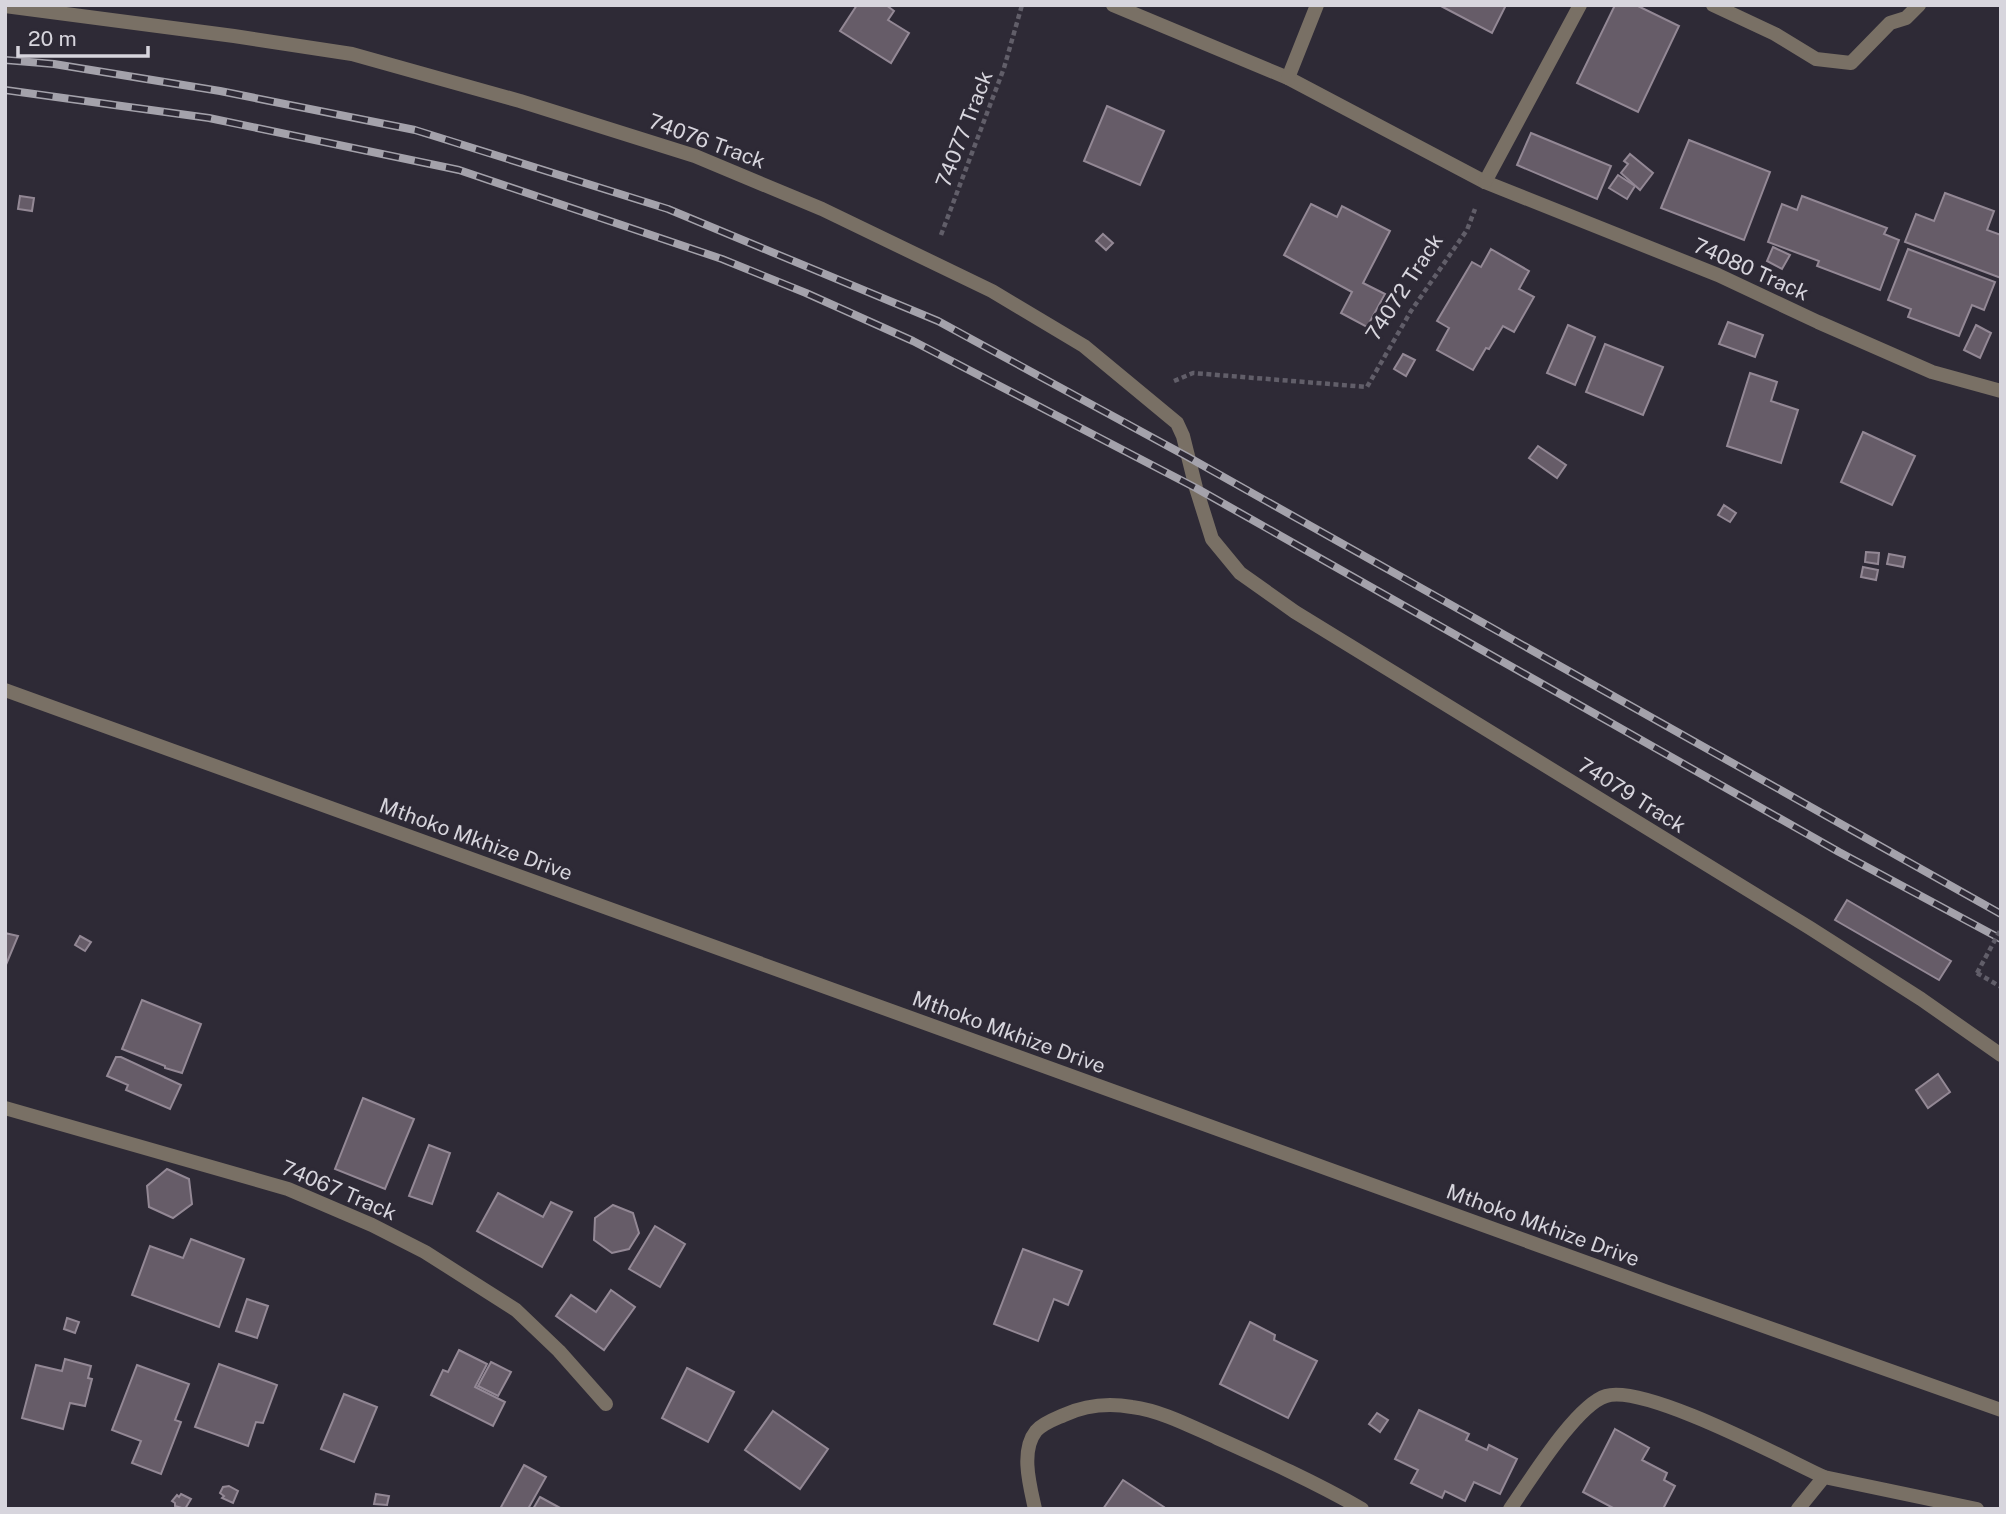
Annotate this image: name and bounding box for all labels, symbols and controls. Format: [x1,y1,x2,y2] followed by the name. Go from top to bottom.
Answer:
[18,14,147,58] scale bar
[28,26,77,51] text: 20 m
[930,67,998,191] street label: 74077 Track
[645,108,769,174] street label: 74076 Track
[1360,229,1448,345] street label: 74072 Track
[1689,232,1813,306] street label: 74080 Track
[1573,752,1691,838] street label: 74079 Track
[376,792,576,886] street label: Mthoko Mkhize Drive
[909,985,1109,1079] street label: Mthoko Mkhize Drive
[278,1155,401,1226] street label: 74067 Track
[1443,1178,1643,1272] street label: Mthoko Mkhize Drive

